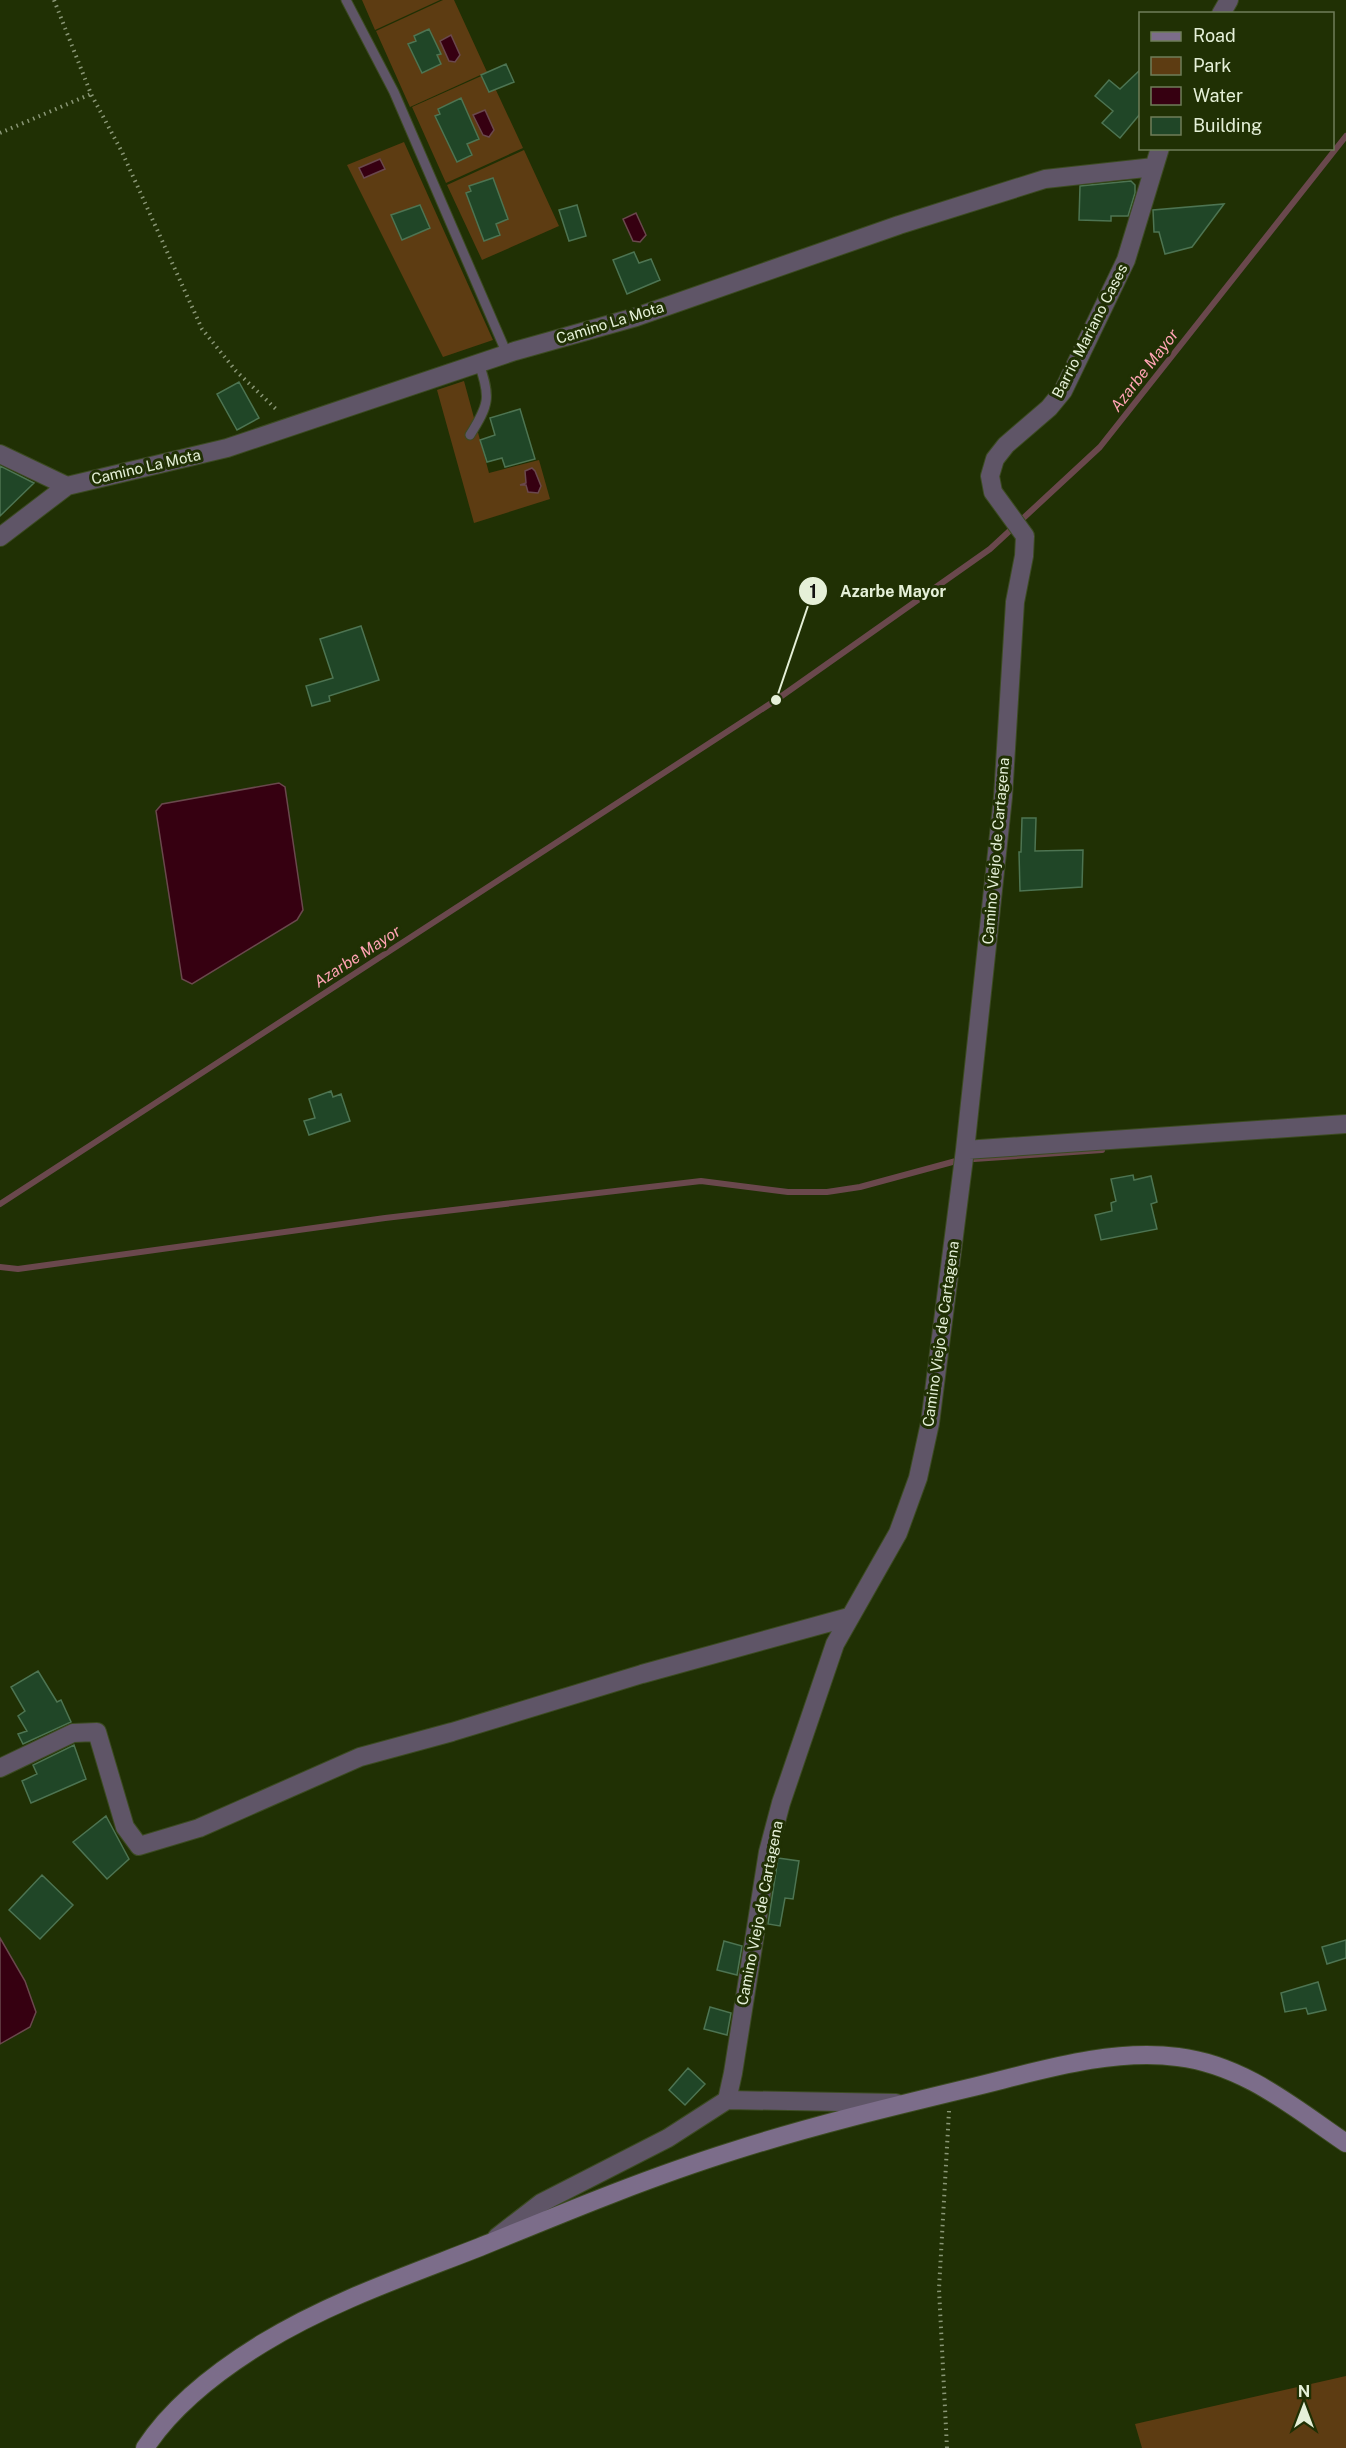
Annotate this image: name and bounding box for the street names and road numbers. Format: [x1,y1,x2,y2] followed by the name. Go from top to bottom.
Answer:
[1048,261,1131,401] street label: Barrio Mariano Cases
[554,298,666,347] street label: Camino La Mota
[90,446,202,487] street label: Camino La Mota
[979,757,1012,945] street label: Camino Viejo de Cartagena
[919,1240,962,1428] street label: Camino Viejo de Cartagena
[733,1819,786,2007] street label: Camino Viejo de Cartagena

